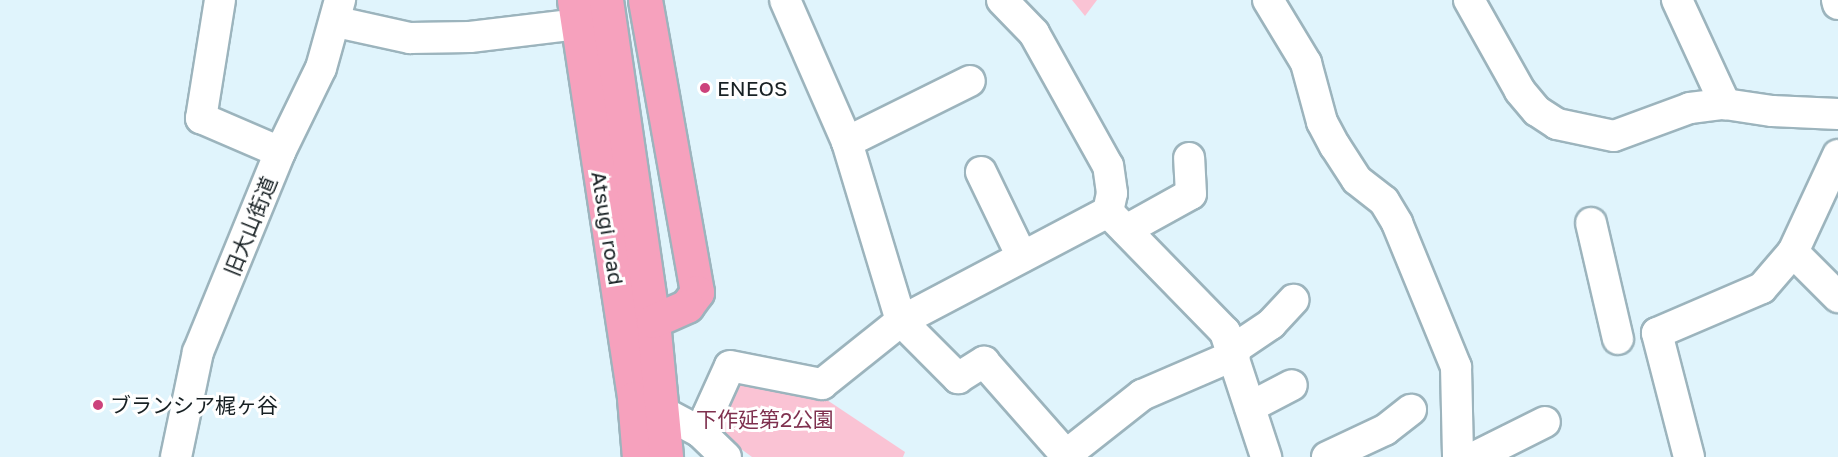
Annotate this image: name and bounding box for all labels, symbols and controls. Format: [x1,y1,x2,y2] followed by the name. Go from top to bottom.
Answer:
[717,75,787,101] place label: ENEOS
[698,81,712,95] marker: ENEOS
[587,169,629,287] street label: Atsugi road
[219,173,281,279] street label: 旧大山街道
[110,392,278,418] place label: ブランシア梶ヶ谷
[91,398,105,412] marker: ブランシア梶ヶ谷
[696,406,834,432] park label: 下作延第2公園

